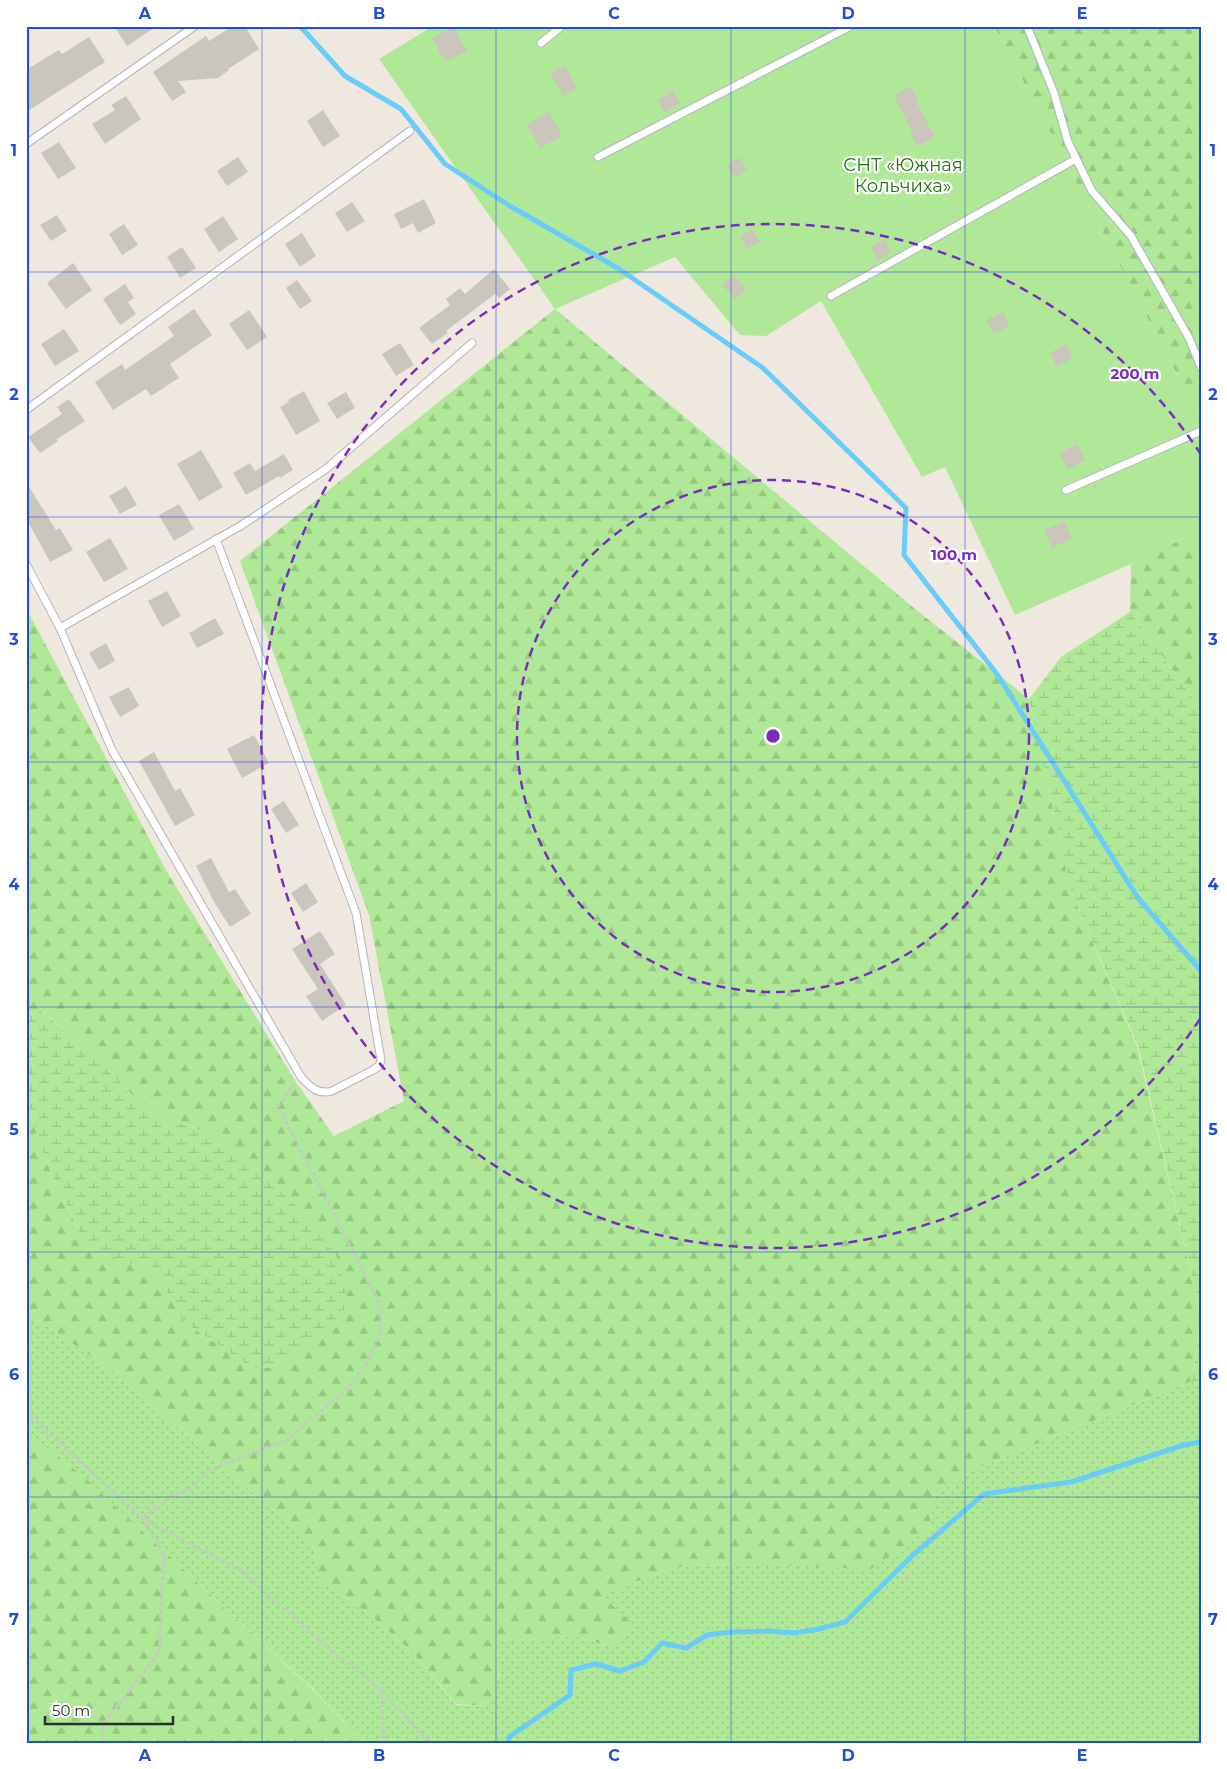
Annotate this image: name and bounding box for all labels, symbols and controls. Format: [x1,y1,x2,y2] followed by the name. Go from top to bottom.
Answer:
[138,4,152,23] text: A
[373,4,385,23] text: B
[608,4,620,23] text: C
[841,4,855,23] text: D
[1077,4,1087,23] text: E
[11,141,17,160] text: 1
[1210,141,1216,160] text: 1
[843,154,963,197] park label: СНТ «Южная Кольчиха»
[1110,364,1160,383] text: 200 m
[9,385,19,404] text: 2
[1208,385,1218,404] text: 2
[931,545,977,564] text: 100 m
[8,630,19,649] text: 3
[1207,630,1218,649] text: 3
[764,727,782,745] centre of rings
[8,875,20,894] text: 4
[1207,875,1219,894] text: 4
[9,1120,19,1139] text: 5
[1208,1120,1218,1139] text: 5
[9,1365,19,1384] text: 6
[1208,1365,1218,1384] text: 6
[9,1610,19,1629] text: 7
[1208,1610,1218,1629] text: 7
[45,1694,172,1726] scale bar
[52,1701,90,1720] text: 50 m
[138,1746,152,1765] text: A
[373,1746,385,1765] text: B
[608,1746,620,1765] text: C
[841,1746,855,1765] text: D
[1077,1746,1087,1765] text: E

